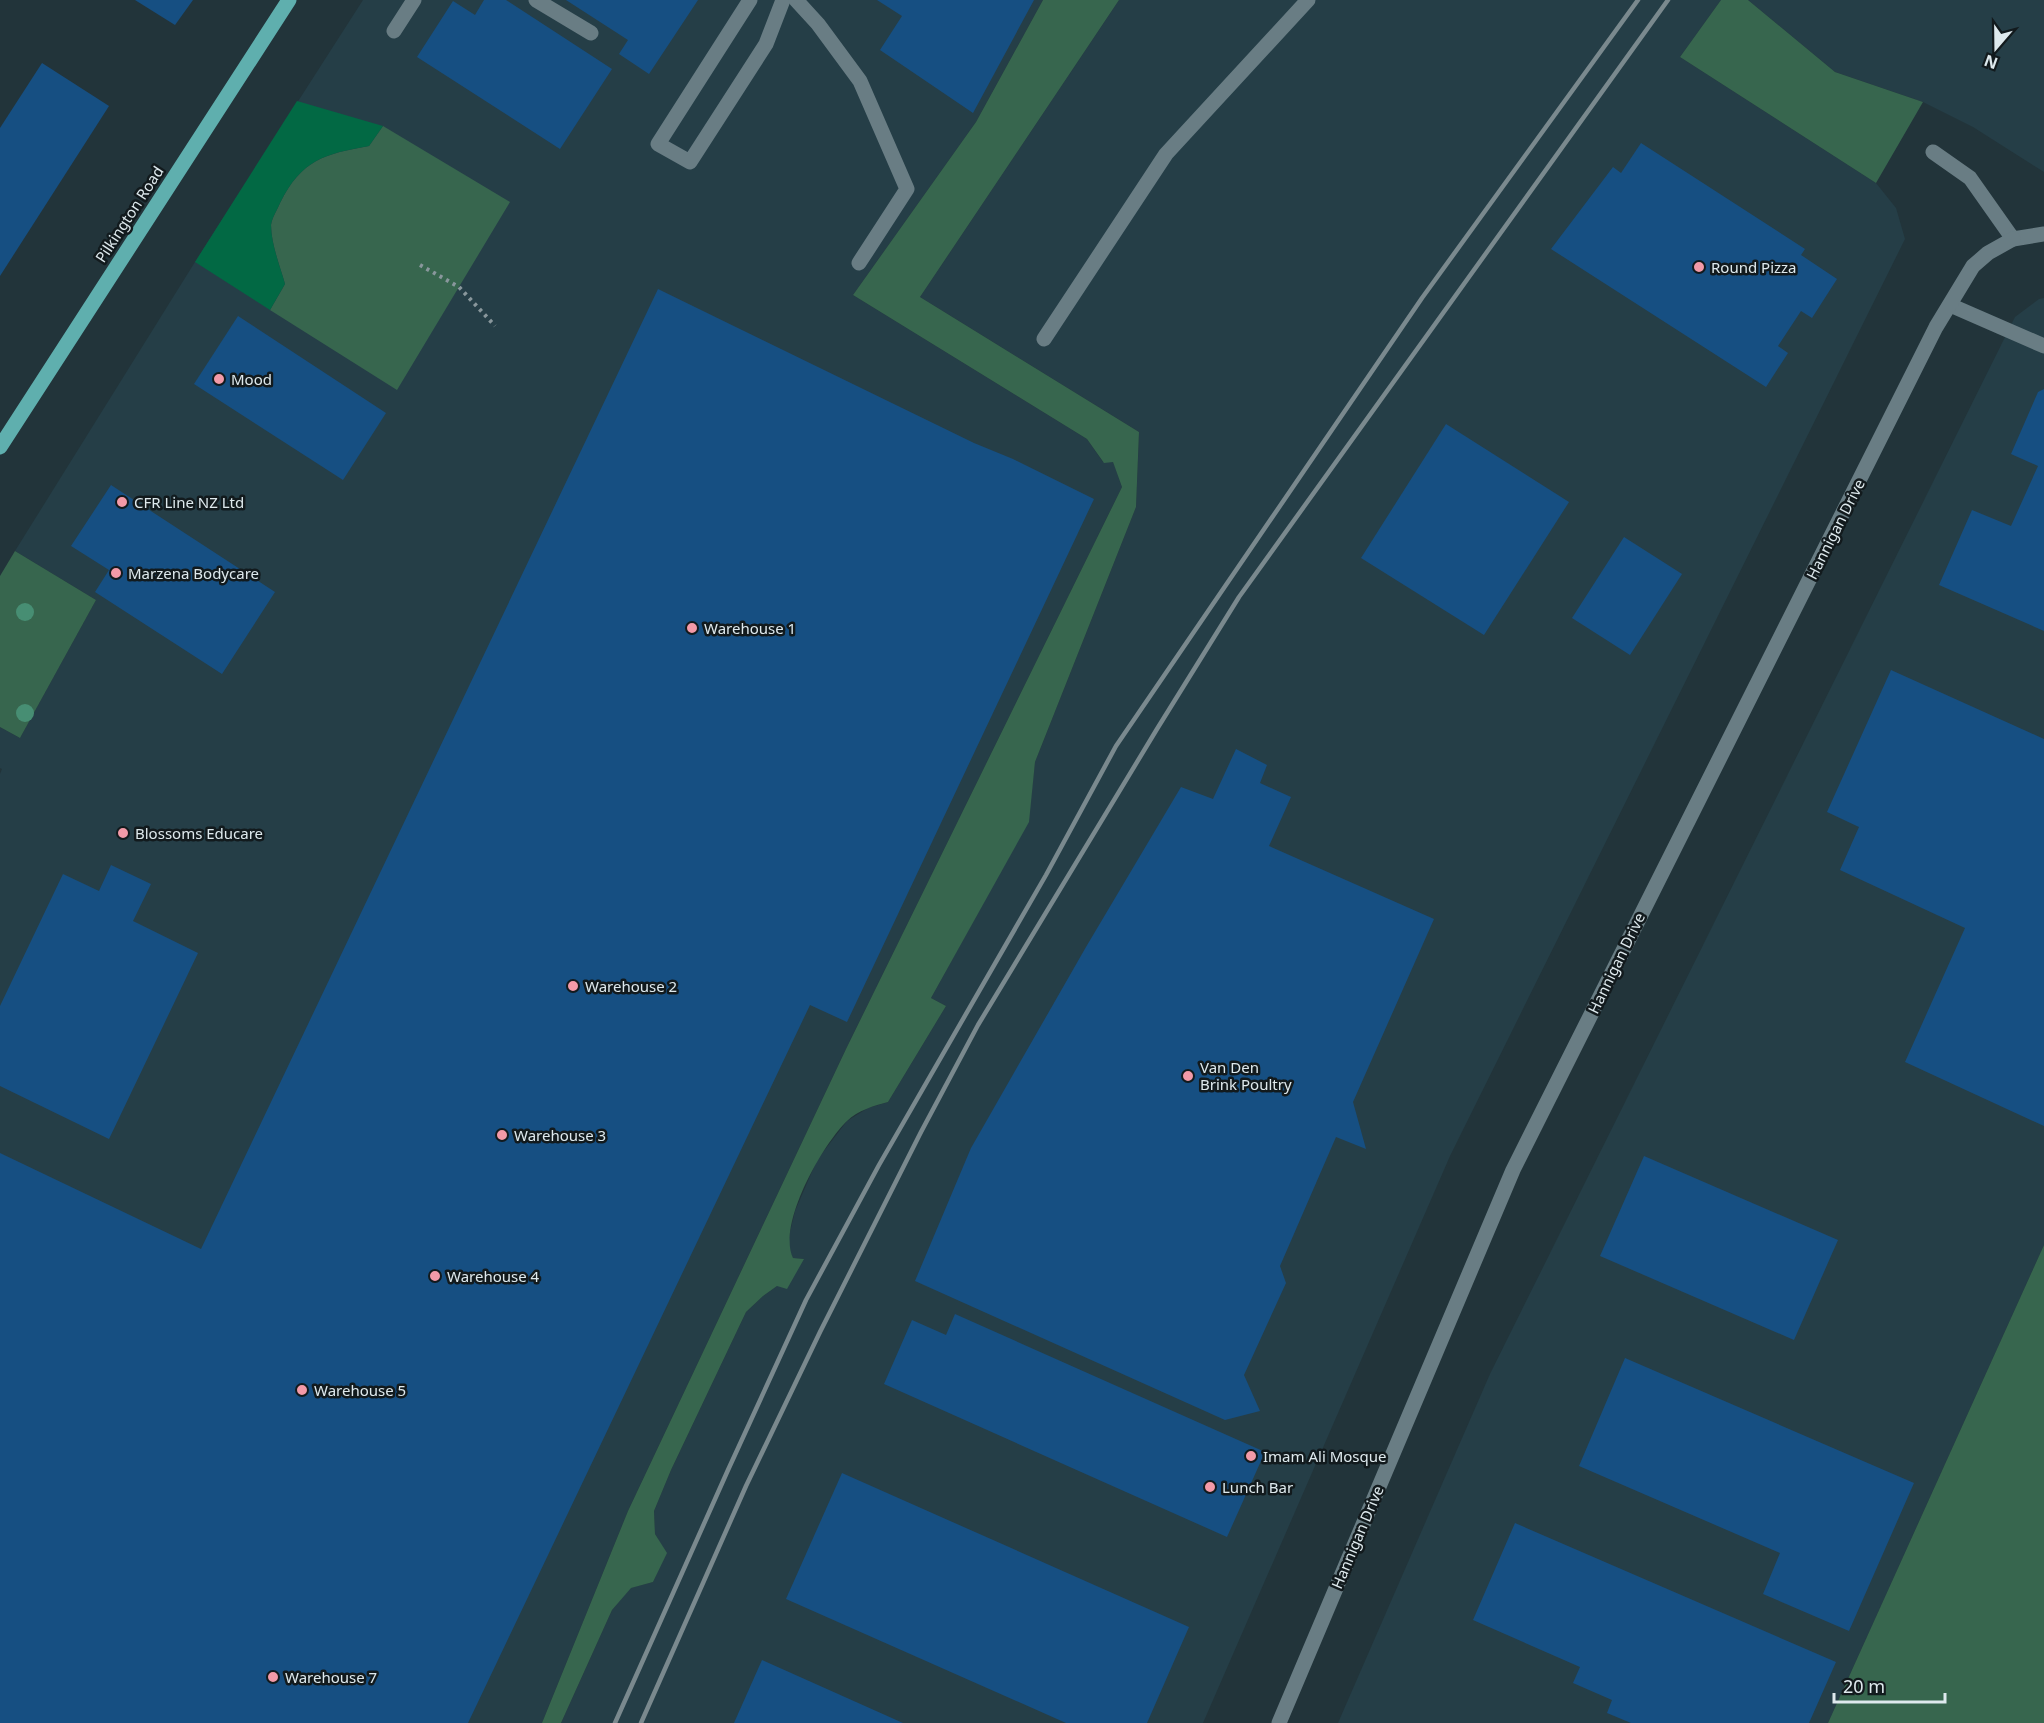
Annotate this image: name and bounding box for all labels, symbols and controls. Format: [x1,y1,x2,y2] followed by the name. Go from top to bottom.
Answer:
[1966,18,2026,78] north arrow
[1981,50,2001,75] text: N
[90,162,168,266] street label: Pilkington Road
[1711,257,1797,277] place label: Round Pizza
[1692,260,1706,274] marker: Round Pizza
[231,369,272,389] place label: Mood
[212,372,226,386] marker: Mood
[1801,476,1869,582] street label: Hannigan Drive
[134,492,244,512] place label: CFR Line NZ Ltd
[115,495,129,509] marker: CFR Line NZ Ltd
[128,563,259,583] place label: Marzena Bodycare
[109,566,123,580] marker: Marzena Bodycare
[704,618,796,638] place label: Warehouse 1
[685,621,699,635] marker: Warehouse 1
[135,823,263,843] place label: Blossoms Educare
[116,826,130,840] marker: Blossoms Educare
[1583,909,1649,1017] street label: Hannigan Drive
[585,976,677,996] place label: Warehouse 2
[566,979,580,993] marker: Warehouse 2
[1200,1057,1292,1094] place label: Van Den Brink Poultry
[1181,1069,1195,1083] marker: Van Den Brink Poultry
[514,1125,606,1145] place label: Warehouse 3
[495,1128,509,1142] marker: Warehouse 3
[447,1266,540,1286] place label: Warehouse 4
[428,1269,442,1283] marker: Warehouse 4
[314,1380,406,1400] place label: Warehouse 5
[295,1383,309,1397] marker: Warehouse 5
[1263,1446,1387,1466] place label: Imam Ali Mosque
[1244,1449,1258,1463] marker: Imam Ali Mosque
[1222,1477,1293,1497] place label: Lunch Bar
[1203,1480,1217,1494] marker: Lunch Bar
[1326,1483,1388,1591] street label: Hannigan Drive
[1834,1666,1945,1704] scale bar
[285,1667,377,1687] place label: Warehouse 7
[266,1670,280,1684] marker: Warehouse 7
[1843,1674,1885,1698] text: 20 m

